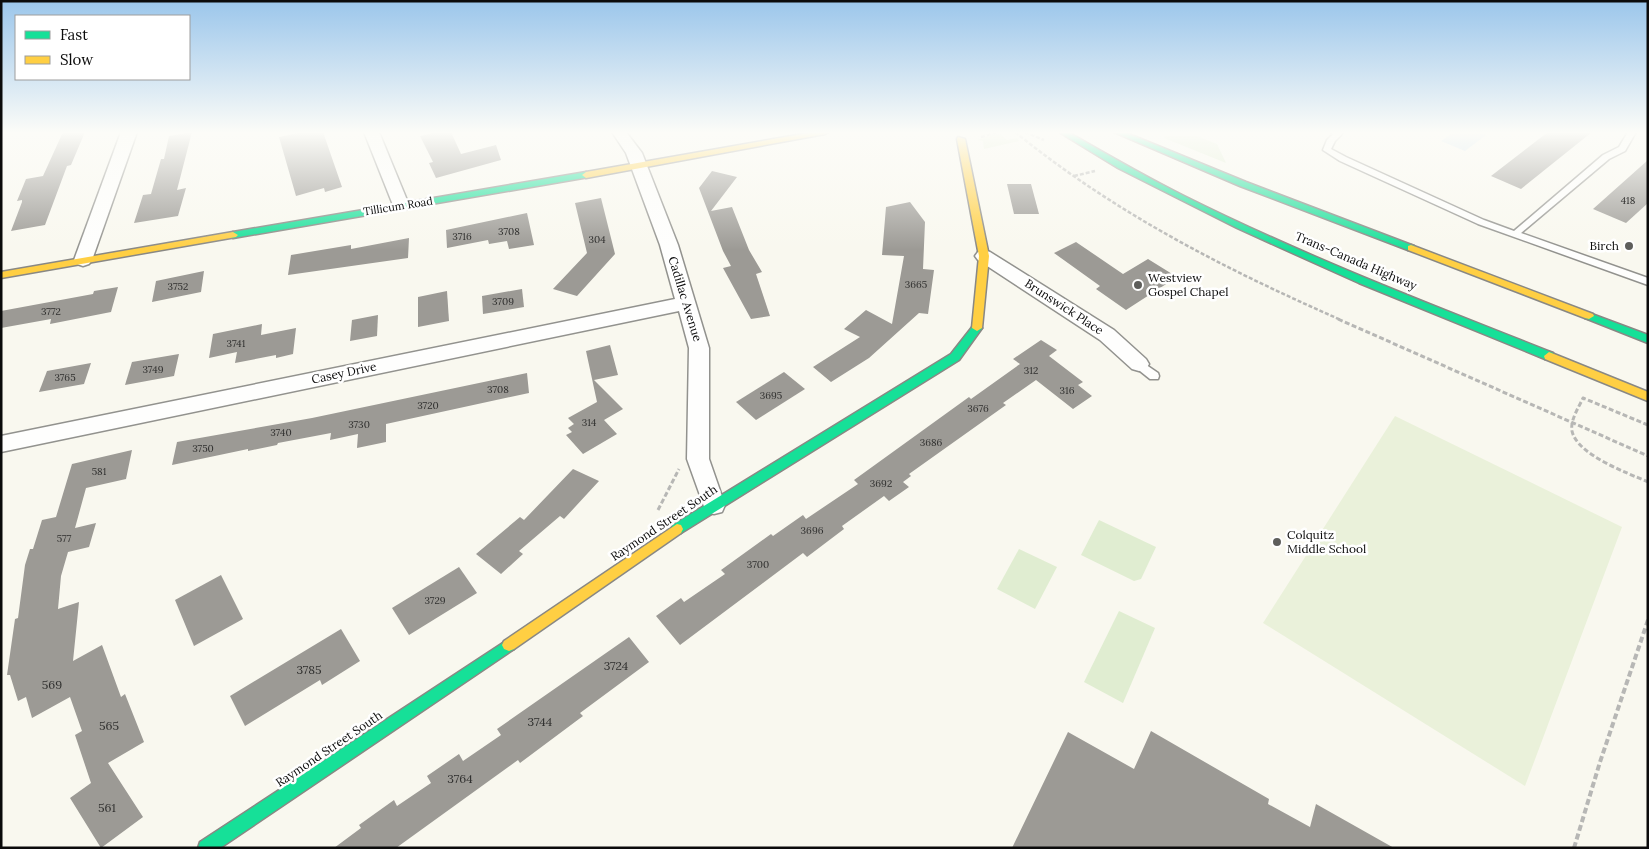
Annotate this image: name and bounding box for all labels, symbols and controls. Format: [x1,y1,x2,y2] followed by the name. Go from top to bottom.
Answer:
[15,15,190,80] legend
[60,25,88,44] text: Fast
[60,50,93,69] text: Slow
[362,194,434,218] street label: Tillicum Road
[1621,194,1636,207] house number: 418
[498,225,520,238] house number: 3708
[1293,228,1420,293] street label: Trans-Canada Highway
[452,230,472,243] house number: 3716
[588,233,606,246] house number: 304
[1590,238,1619,253] place label: Birch
[1623,240,1635,252] marker: Birch
[665,255,706,344] street label: Cadillac Avenue
[1148,270,1229,299] place label: Westview Gospel Chapel
[1022,276,1107,338] street label: Brunswick Place
[905,278,927,291] house number: 3665
[1132,279,1144,291] marker: Westview Gospel Chapel
[168,280,188,293] house number: 3752
[492,295,514,308] house number: 3709
[41,305,61,318] house number: 3772
[227,337,246,350] house number: 3741
[310,358,378,387] street label: Casey Drive
[143,363,164,376] house number: 3749
[1024,364,1038,377] house number: 312
[54,371,76,384] house number: 3765
[487,383,509,396] house number: 3708
[1060,384,1075,397] house number: 316
[760,389,782,402] house number: 3695
[417,399,439,412] house number: 3720
[967,402,989,415] house number: 3676
[582,416,597,429] house number: 314
[348,418,370,431] house number: 3730
[270,426,292,439] house number: 3740
[920,436,943,449] house number: 3686
[192,442,214,455] house number: 3750
[92,465,107,478] house number: 581
[870,477,892,490] house number: 3692
[608,481,720,564] street label: Raymond Street South
[801,524,824,537] house number: 3696
[1287,527,1366,556] place label: Colquitz Middle School
[57,532,72,545] house number: 577
[1271,536,1283,548] marker: Colquitz Middle School
[747,558,769,571] house number: 3700
[424,594,446,607] house number: 3729
[604,658,629,673] house number: 3724
[296,662,322,677] house number: 3785
[42,677,62,692] house number: 569
[273,707,385,790] street label: Raymond Street South
[528,714,553,729] house number: 3744
[99,718,119,733] house number: 565
[447,771,473,786] house number: 3764
[98,800,116,815] house number: 561

